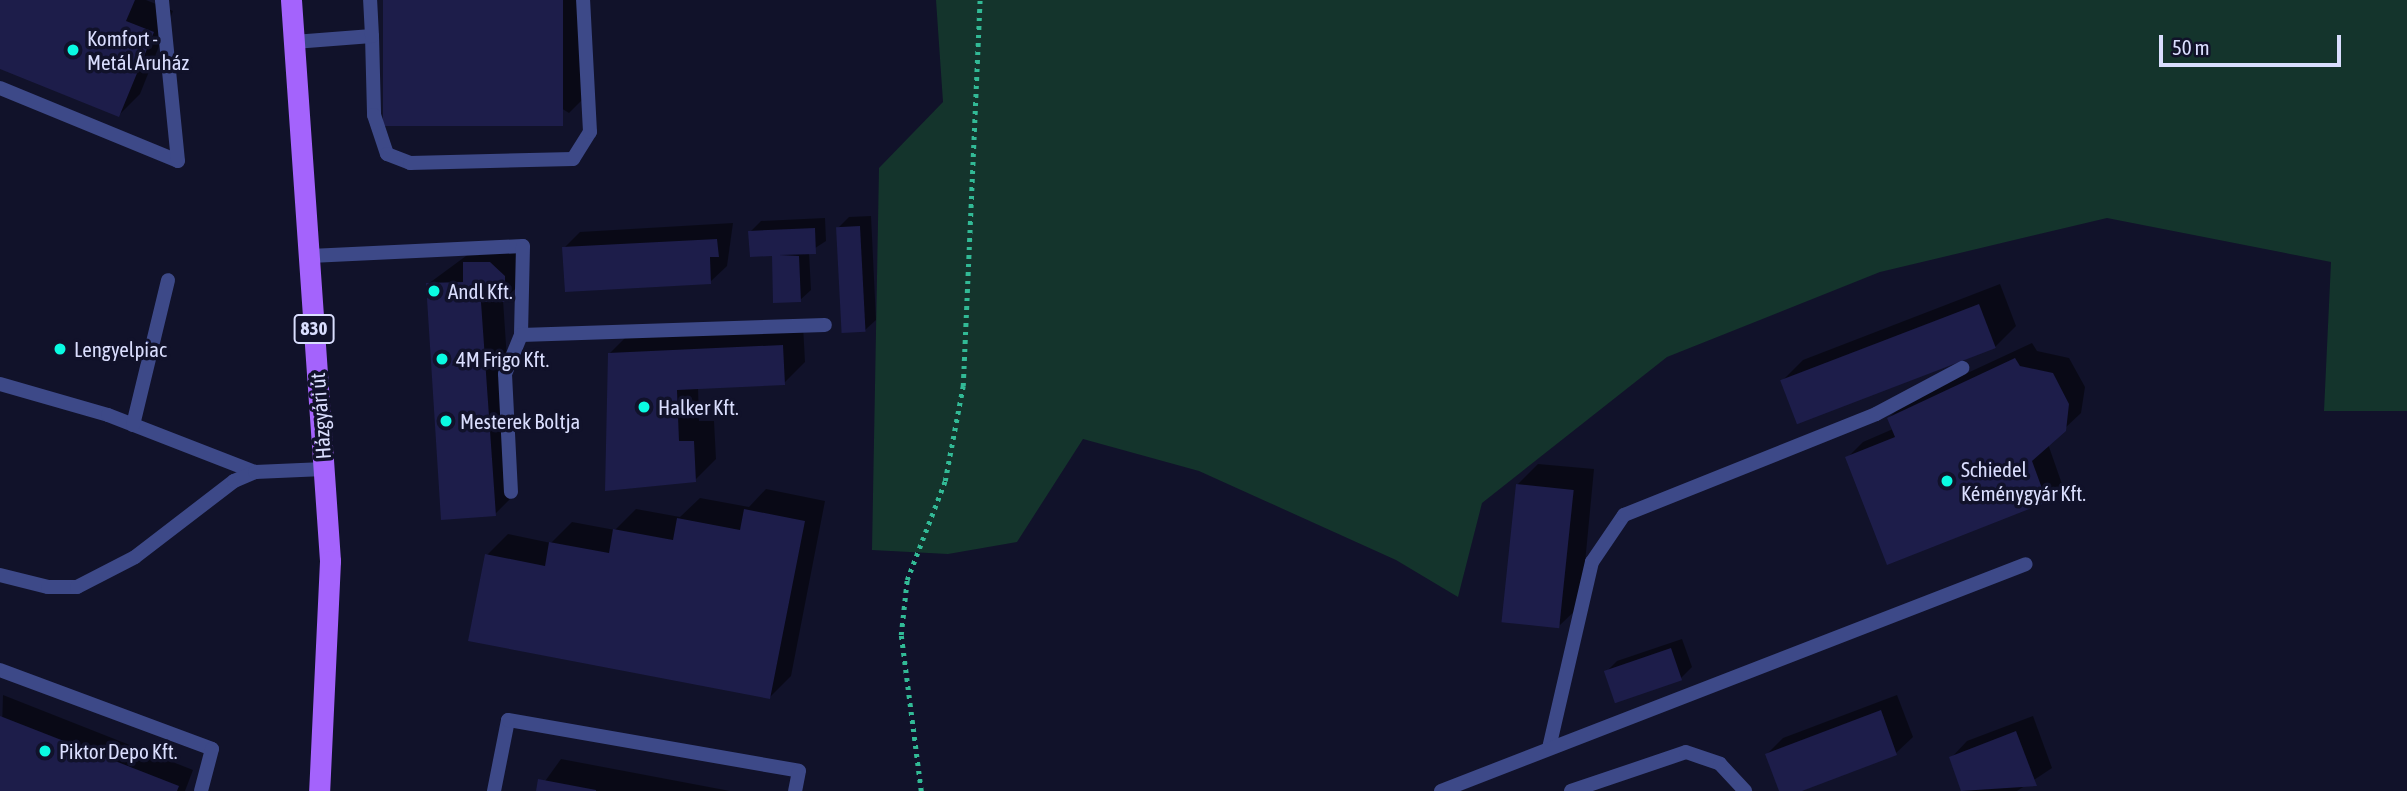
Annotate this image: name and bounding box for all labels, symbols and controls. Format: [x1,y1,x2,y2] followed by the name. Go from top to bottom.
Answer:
[2162,21,2344,65] scale bar
[87,25,189,75] place label: Komfort - Metál Áruház
[2172,35,2210,59] text: 50 m
[65,42,81,58] marker: Komfort - Metál Áruház
[448,278,513,304] place label: Andl Kft.
[426,283,442,299] marker: Andl Kft.
[293,314,335,344] road number: 830
[74,336,167,362] place label: Lengyelpiac
[52,341,68,357] marker: Lengyelpiac
[456,346,549,372] place label: 4M Frigo Kft.
[434,351,450,367] marker: 4M Frigo Kft.
[304,372,336,460] street label: Házgyári út
[658,394,739,420] place label: Halker Kft.
[636,399,652,415] marker: Halker Kft.
[460,408,580,434] place label: Mesterek Boltja
[438,413,454,429] marker: Mesterek Boltja
[1961,456,2086,506] place label: Schiedel Kéménygyár Kft.
[1939,473,1955,489] marker: Schiedel Kéménygyár Kft.
[59,738,178,764] place label: Piktor Depo Kft.
[37,743,53,759] marker: Piktor Depo Kft.

